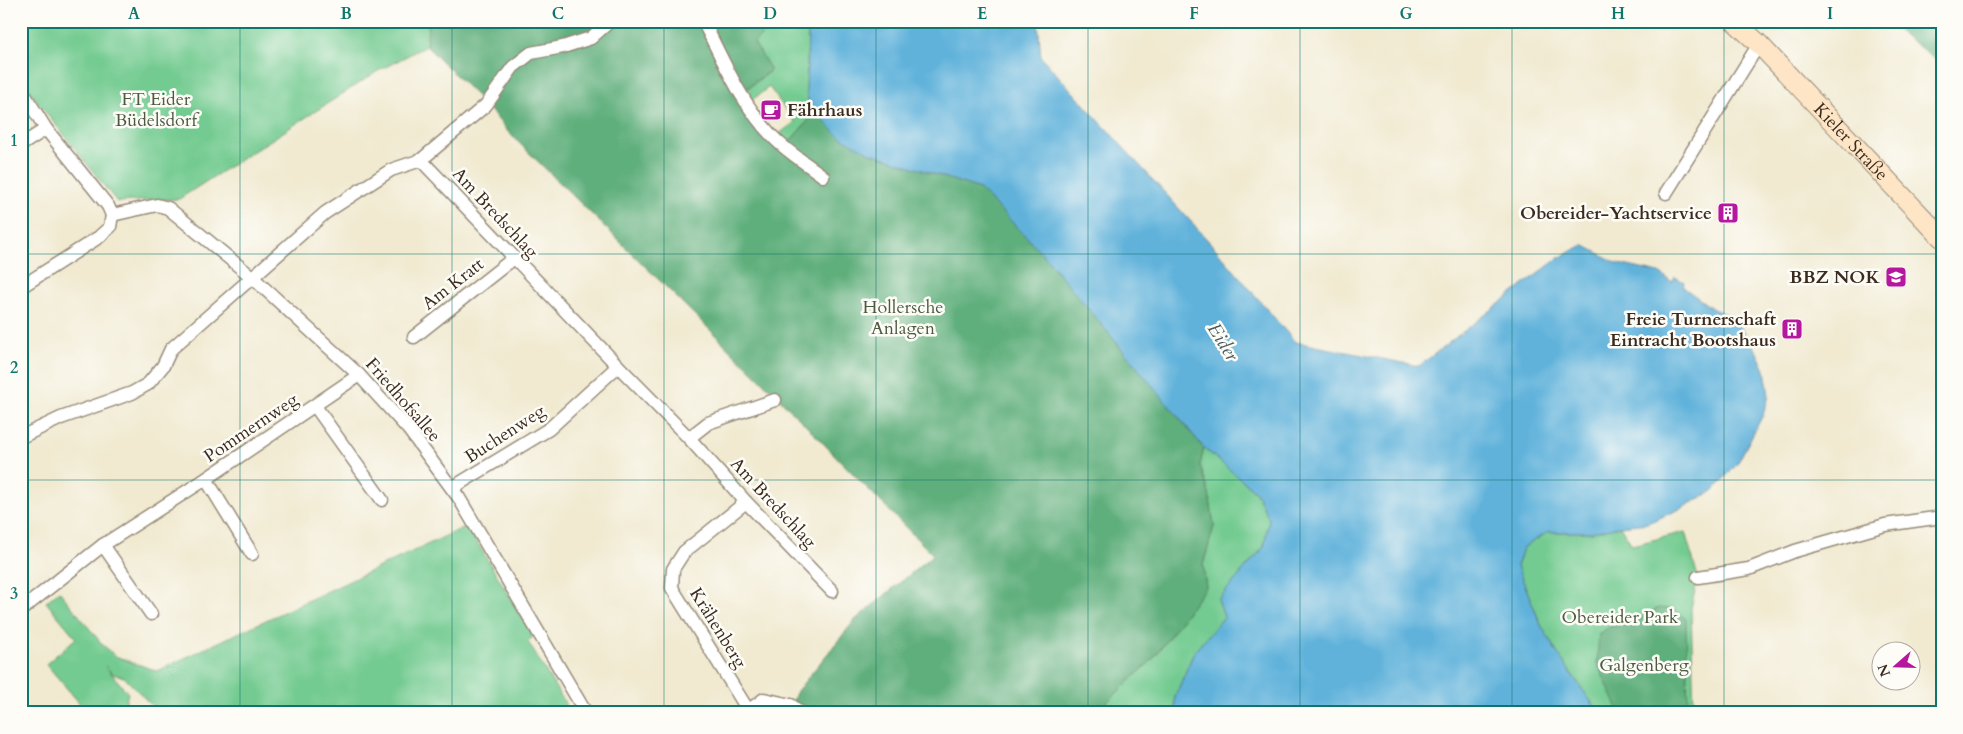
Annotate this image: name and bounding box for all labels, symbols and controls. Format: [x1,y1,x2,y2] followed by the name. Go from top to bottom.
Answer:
[128,3,140,25] text: A
[340,3,352,25] text: B
[552,3,564,25] text: C
[763,3,777,25] text: D
[977,3,987,25] text: E
[1189,3,1199,25] text: F
[1399,3,1413,25] text: G
[1611,3,1625,25] text: H
[1827,3,1833,25] text: I
[115,87,200,133] park label: FT Eider Büdelsdorf
[1808,97,1894,186] street label: Kieler Straße
[759,98,783,122] cafe icon: Fährhaus
[787,98,862,123] place label: Fährhaus
[10,130,18,152] text: 1
[446,162,544,265] street label: Am Bredschlag
[1520,201,1712,226] place label: Obereider-Yachtservice
[1716,201,1740,225] building icon: Obereider-Yachtservice
[417,252,489,316] street label: Am Kratt
[1789,265,1880,290] place label: BBZ NOK
[1884,265,1908,289] school or university icon: BBZ NOK
[863,295,943,341] park label: Hollersche Anlagen
[1610,307,1777,353] place label: Freie Turnerschaft Eintracht Bootshaus
[1780,317,1804,341] building icon: Freie Turnerschaft Eintracht Bootshaus
[1201,318,1245,367] water label: Eider
[359,353,447,447] street label: Friedhofsallee
[10,357,18,379] text: 2
[199,387,304,469] street label: Pommernweg
[460,398,551,469] street label: Buchenweg
[724,452,822,555] street label: Am Bredschlag
[10,583,18,605] text: 3
[683,583,753,674] street label: Krähenberg
[1562,605,1679,630] park label: Obereider Park
[1870,642,1920,692] north arrow
[1599,653,1690,678] park label: Galgenberg
[1873,661,1895,679] text: N

